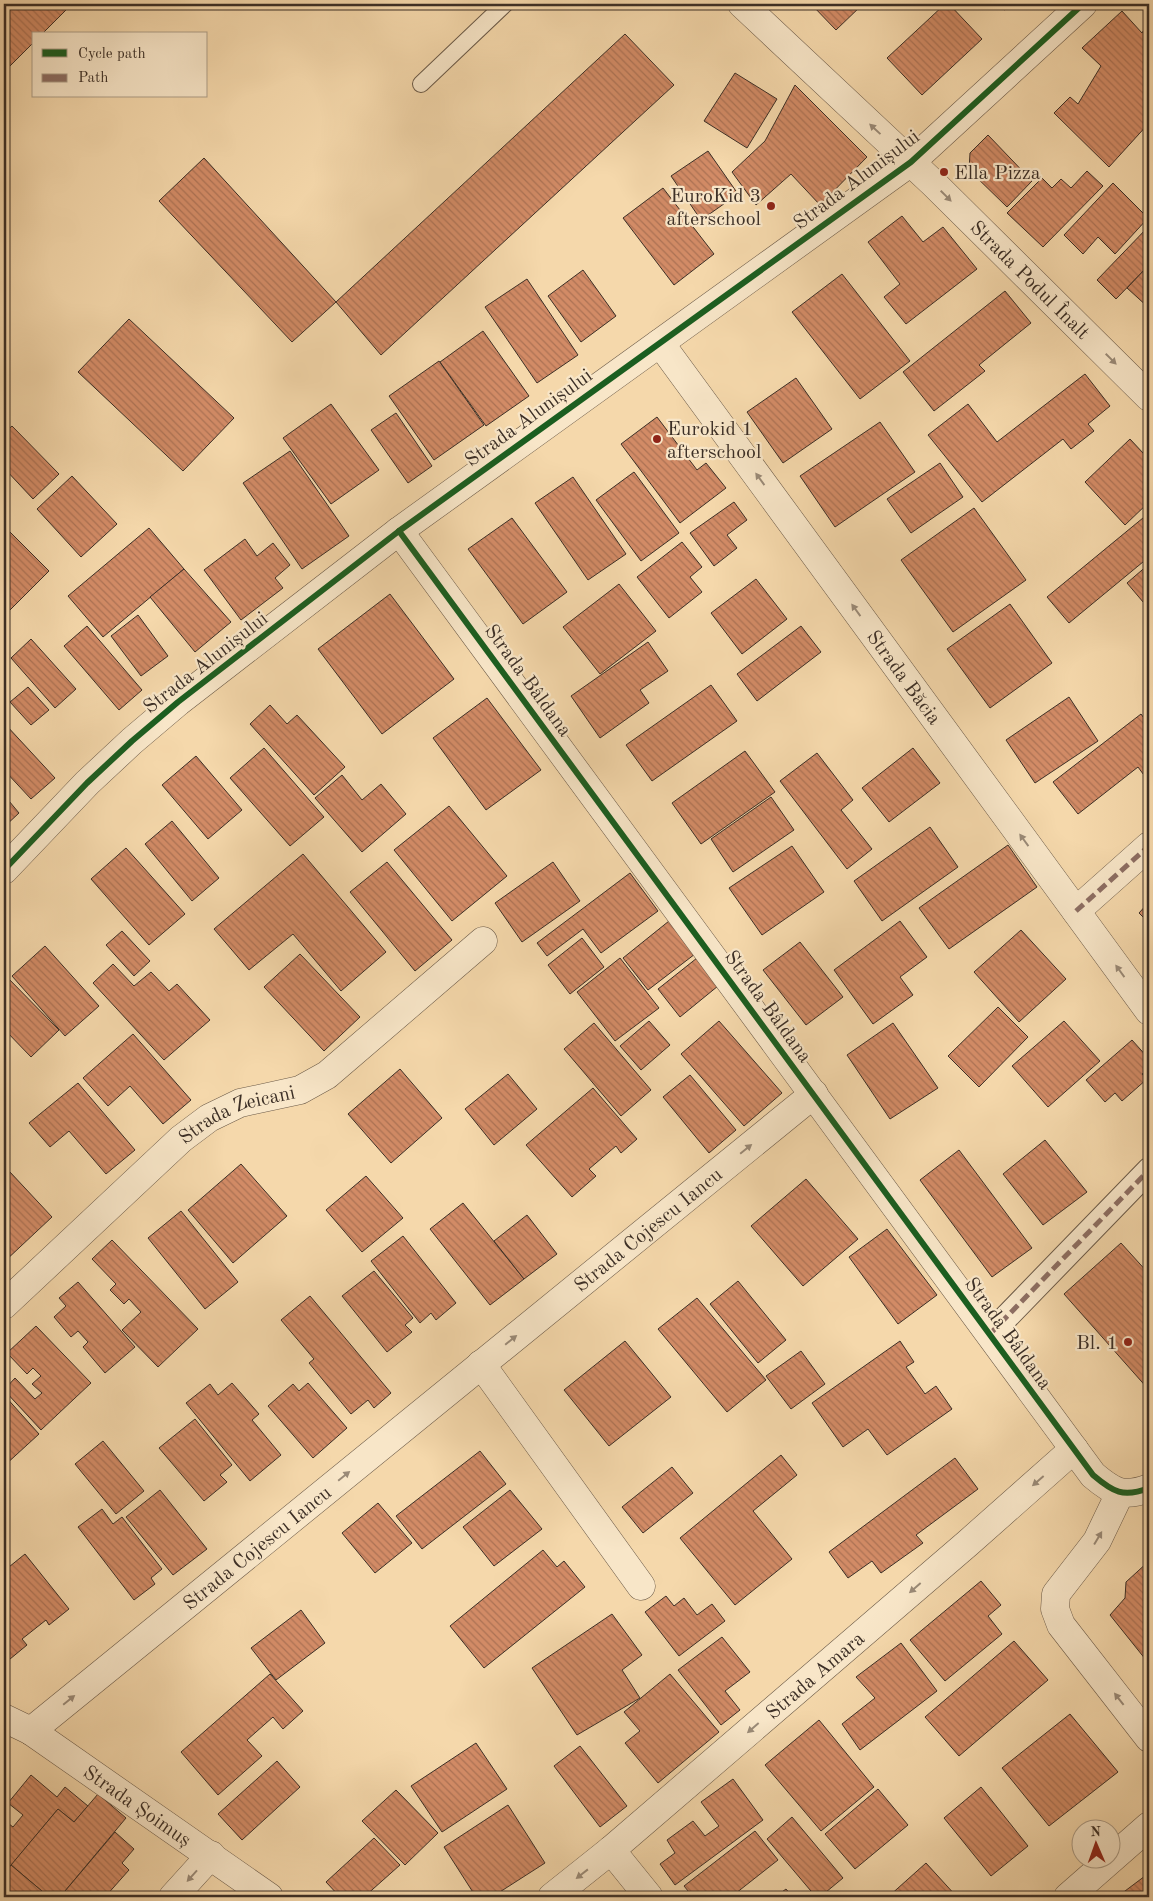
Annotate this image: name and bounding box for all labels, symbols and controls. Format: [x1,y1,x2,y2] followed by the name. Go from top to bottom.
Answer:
[32,32,208,98] legend
[78,47,146,62] text: Cycle path
[78,71,108,86] text: Path
[870,123,882,135] one-way arrow
[791,127,924,234] street label: Strada Alunișului
[954,164,1041,184] place label: Ella Pizza
[938,166,950,178] marker: Ella Pizza
[667,187,761,230] place label: EuroKid 3 afterschool
[940,190,952,202] one-way arrow
[765,200,777,212] marker: EuroKid 3 afterschool
[966,218,1093,344] street label: Strada Podul Înalt
[1105,353,1117,365] one-way arrow
[462,366,596,471] street label: Strada Alunișului
[667,420,761,463] place label: Eurokid 1 afterschool
[651,433,663,445] marker: Eurokid 1 afterschool
[755,472,765,486] one-way arrow
[851,604,861,617] one-way arrow
[140,609,272,718] street label: Strada Alunișului
[480,621,575,741] street label: Strada Bâldana
[862,627,944,729] street label: Strada Băcia
[1019,833,1029,847] one-way arrow
[720,947,815,1067] street label: Strada Bâldana
[1115,965,1126,978] one-way arrow
[176,1083,297,1149] street label: Strada Zeicani
[739,1144,752,1155] one-way arrow
[571,1165,727,1297] street label: Strada Cojescu Iancu
[960,1274,1055,1394] street label: Strada Bâldana
[1076,1334,1118,1354] place label: Bl. 1
[505,1335,517,1346] one-way arrow
[1122,1336,1134,1348] marker: Bl. 1
[337,1470,350,1481] one-way arrow
[1032,1475,1044,1487] one-way arrow
[180,1483,336,1615] street label: Strada Cojescu Iancu
[1094,1532,1103,1545] one-way arrow
[910,1582,922,1594] one-way arrow
[763,1629,869,1724] street label: Strada Amara
[1114,1693,1125,1706] one-way arrow
[62,1694,75,1705] one-way arrow
[746,1723,759,1734] one-way arrow
[79,1763,194,1851] street label: Strada Șoimuș
[1070,1818,1120,1868] north arrow
[1090,1825,1101,1839] text: N
[575,1868,588,1879] one-way arrow
[186,1870,198,1882] one-way arrow

